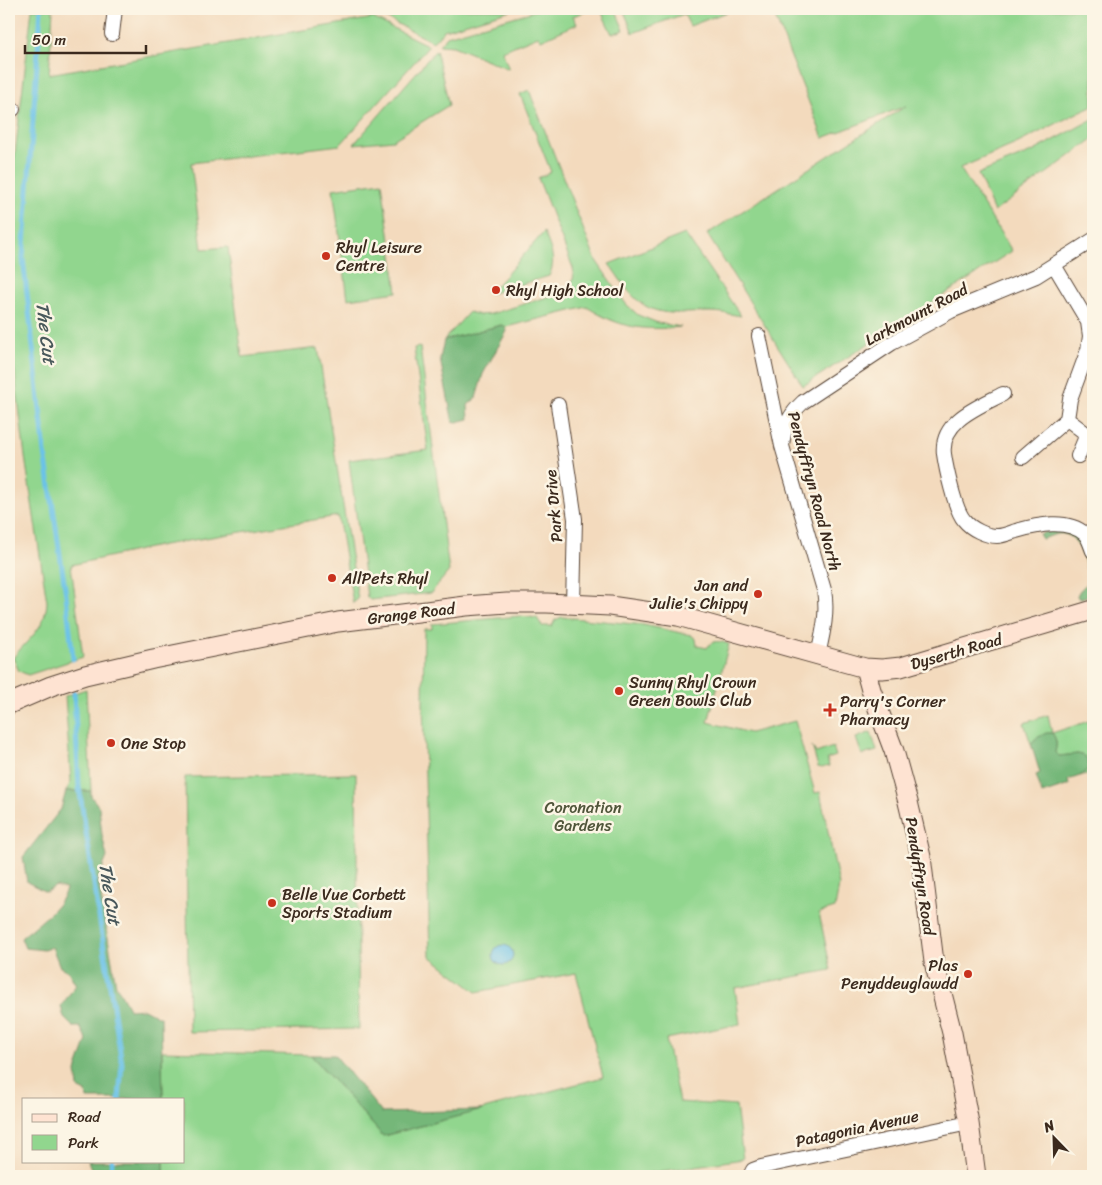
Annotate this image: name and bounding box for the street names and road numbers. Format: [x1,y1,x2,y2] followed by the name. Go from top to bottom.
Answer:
[859,274,975,354] street label: Larkmount Road
[779,408,850,574] street label: Pendyffryn Road North
[536,468,571,543] street label: Park Drive
[366,594,458,633] street label: Grange Road
[907,624,1007,678] street label: Dyserth Road
[897,815,944,939] street label: Pendyffryn Road
[793,1101,921,1156] street label: Patagonia Avenue

